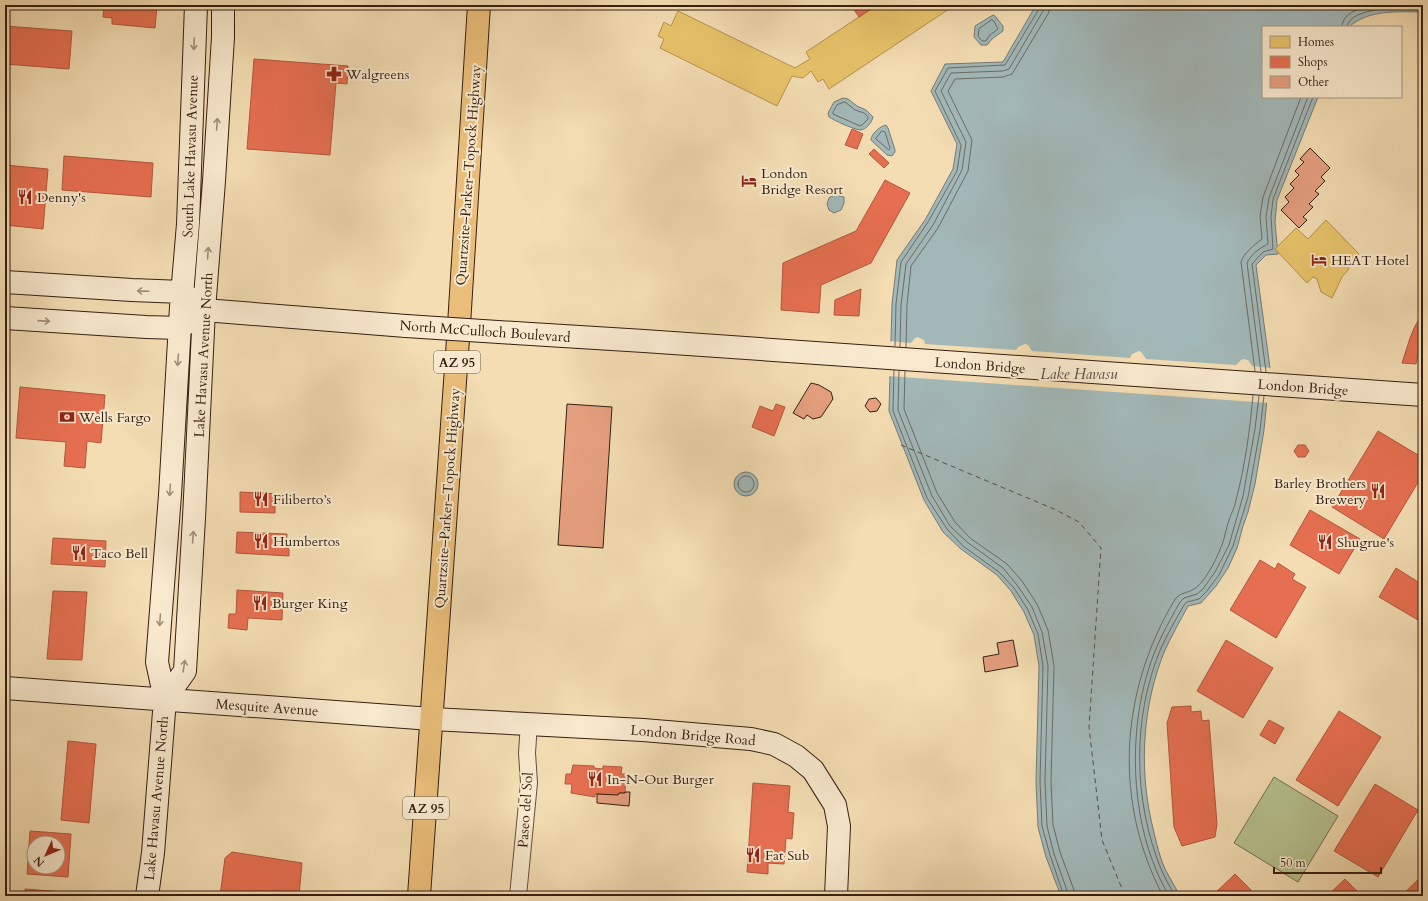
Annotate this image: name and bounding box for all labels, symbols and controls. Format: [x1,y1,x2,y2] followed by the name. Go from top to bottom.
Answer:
[1262,26,1402,98] legend
[1298,34,1334,50] text: Homes
[190,37,197,50] one-way arrow
[1298,54,1327,70] text: Shops
[451,63,486,286] street label: Quartzsite–Parker–Topock Highway
[325,65,343,83] pharmacy icon: Walgreens
[345,65,410,84] place label: Walgreens
[178,74,203,238] street label: South Lake Havasu Avenue
[1298,74,1329,90] text: Other
[214,118,221,131] one-way arrow
[761,164,843,199] place label: London Bridge Resort
[740,172,758,190] hotel icon: London Bridge Resort
[16,188,34,206] restaurant icon: Denny's
[37,188,86,207] place label: Denny's
[205,247,212,260] one-way arrow
[1310,251,1328,269] hotel icon: HEAT Hotel
[1331,251,1409,270] place label: HEAT Hotel
[190,272,217,438] street label: Lake Havasu Avenue North
[137,287,150,294] one-way arrow
[399,316,572,347] street label: North McCulloch Boulevard
[37,317,50,324] one-way arrow
[434,351,480,373] road number: AZ 95
[175,353,182,366] one-way arrow
[934,353,1026,378] street label: London Bridge
[1040,364,1118,384] water label: Lake Havasu
[1257,375,1349,400] street label: London Bridge
[430,386,465,609] street label: Quartzsite–Parker–Topock Highway
[58,408,76,426] bank icon: Wells Fargo
[78,408,151,427] place label: Wells Fargo
[1274,474,1367,509] place label: Barley Brothers Brewery
[1369,482,1387,500] restaurant icon: Barley Brothers Brewery
[167,483,174,496] one-way arrow
[252,490,270,508] restaurant icon: Filiberto’s
[273,490,331,509] place label: Filiberto’s
[189,531,197,544] one-way arrow
[252,532,270,550] restaurant icon: Humbertos
[273,532,340,551] place label: Humbertos
[1316,533,1334,551] restaurant icon: Shugrue's
[1337,533,1395,552] place label: Shugrue's
[70,544,88,562] restaurant icon: Taco Bell
[91,544,148,563] place label: Taco Bell
[251,594,269,612] restaurant icon: Burger King
[272,594,348,613] place label: Burger King
[157,613,164,626] one-way arrow
[180,660,188,673] one-way arrow
[215,694,319,721] street label: Mesquite Avenue
[140,715,173,881] street label: Lake Havasu Avenue North
[630,721,757,750] street label: London Bridge Road
[586,770,604,788] restaurant icon: In-N-Out Burger
[607,770,715,789] place label: In-N-Out Burger
[513,771,538,849] street label: Paseo del Sol
[403,797,449,819] road number: AZ 95
[26,835,66,875] north arrow
[744,846,762,864] restaurant icon: Fat Sub
[765,846,809,865] place label: Fat Sub
[1274,849,1381,875] scale bar
[30,853,48,870] text: N
[1280,855,1307,871] text: 50 m

